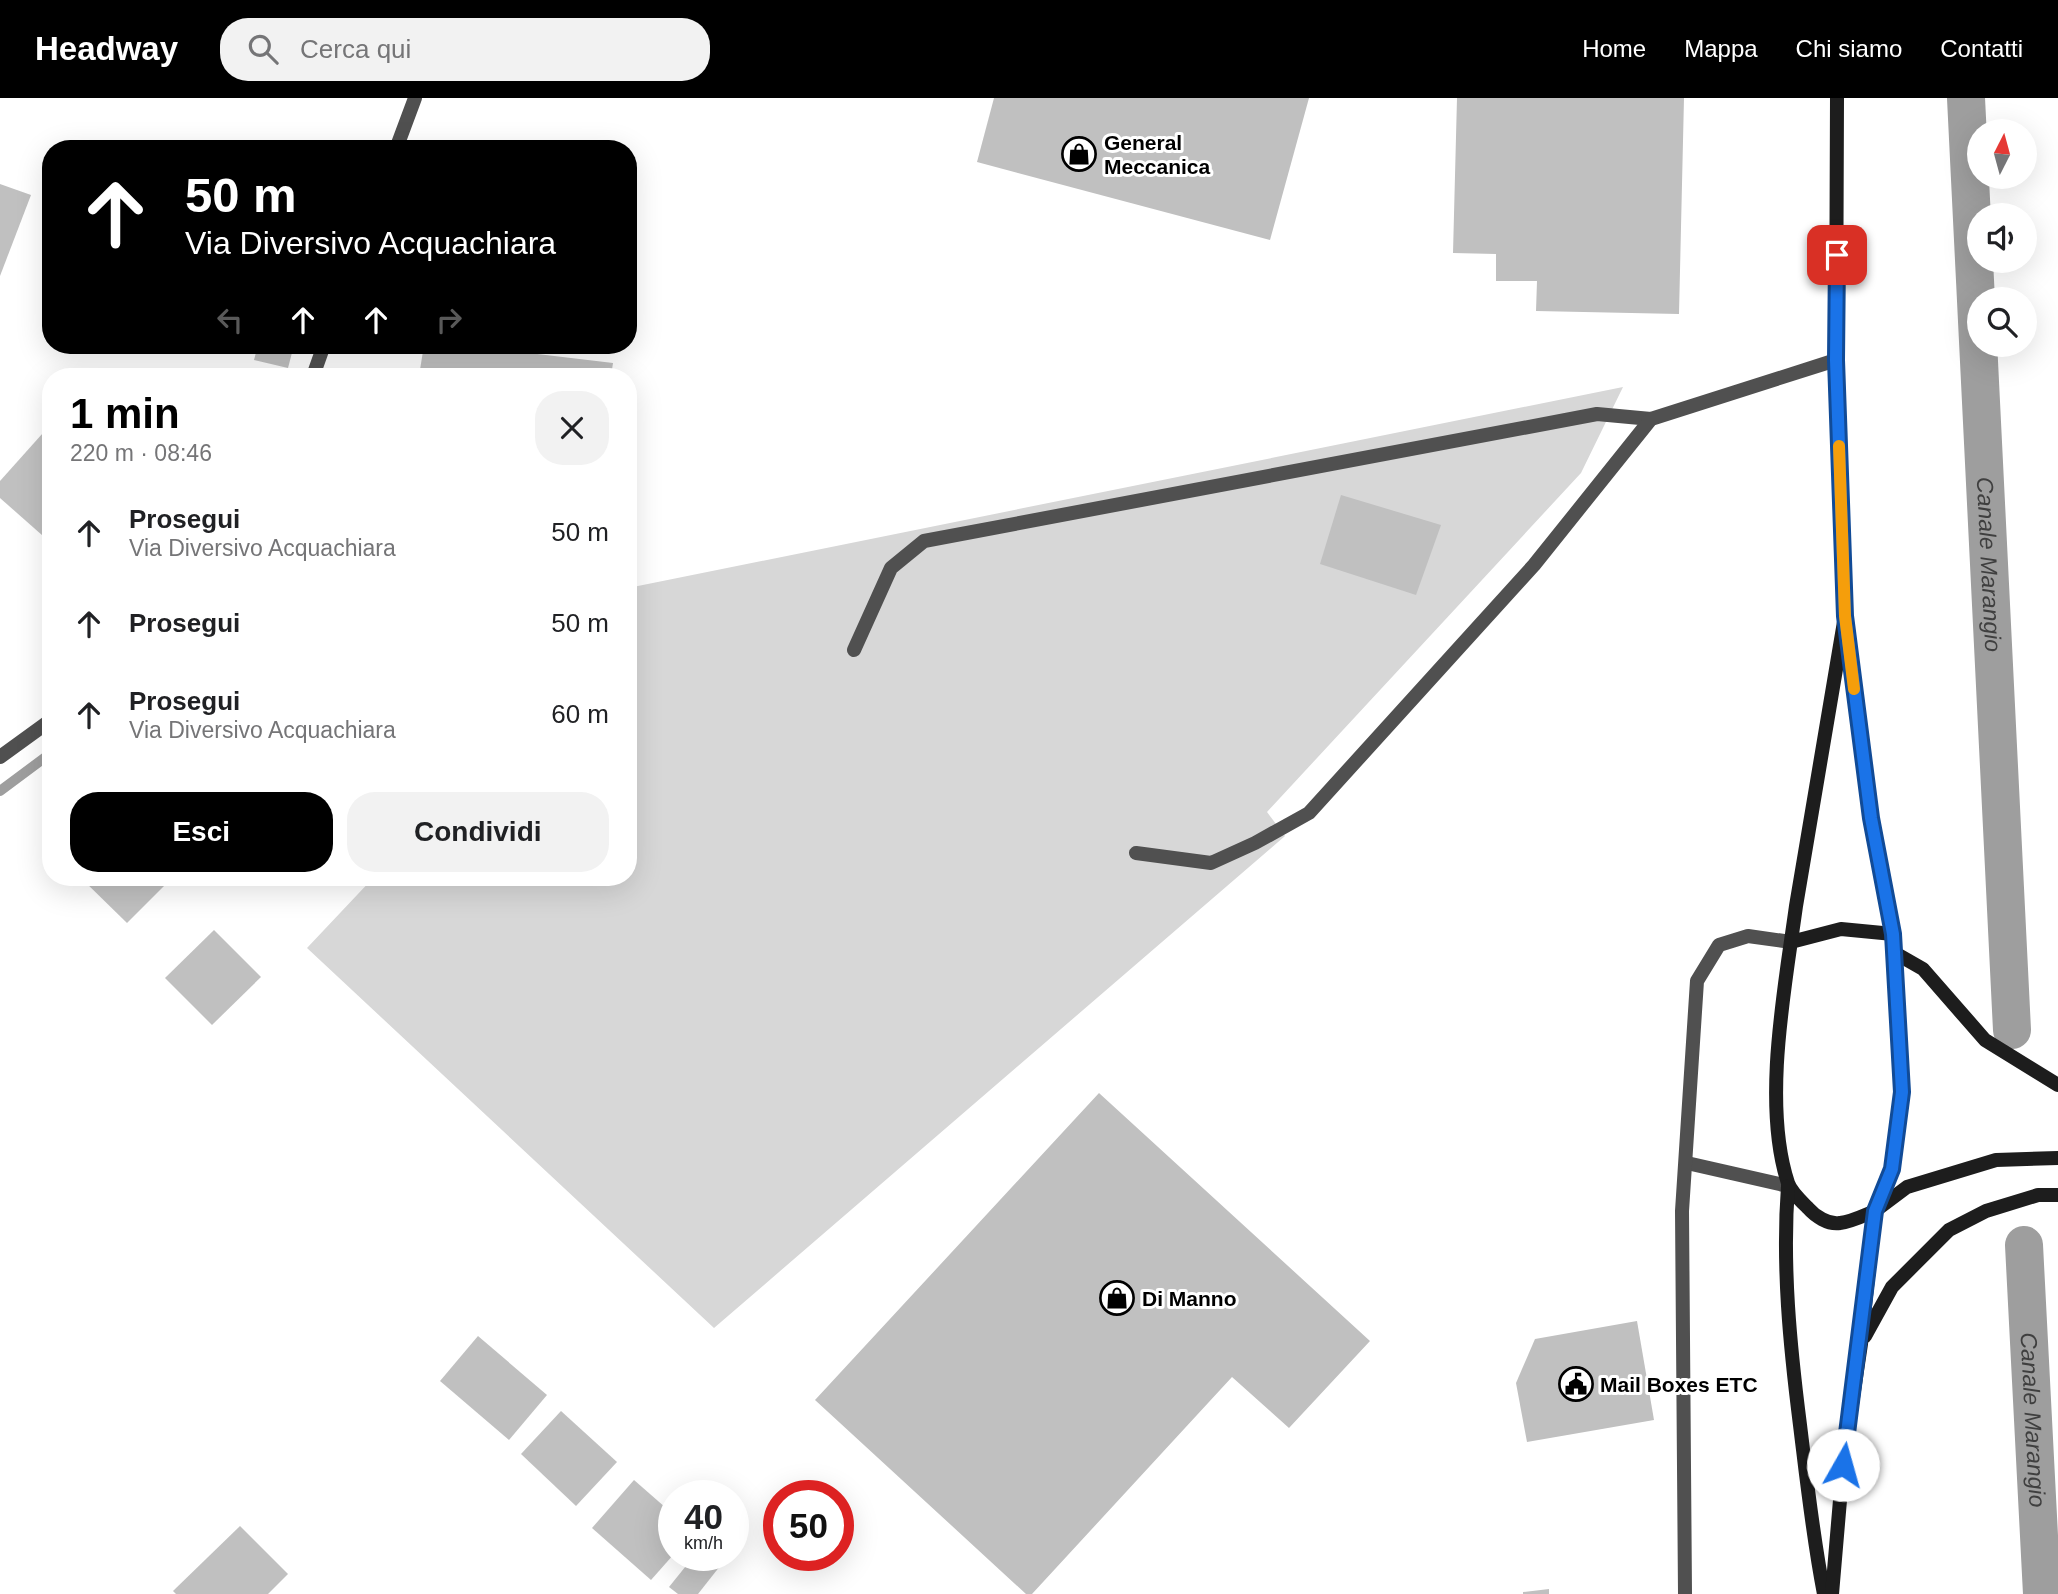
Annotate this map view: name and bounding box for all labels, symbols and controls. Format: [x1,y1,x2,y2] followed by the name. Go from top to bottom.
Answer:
[220,18,710,81] search box
[35,30,178,67] text: Headway
[244,30,282,68] icon: search
[300,34,411,64] text: Cerca qui
[1582,35,1646,62] text: Home
[1684,35,1758,62] text: Mappa
[1796,35,1902,62] text: Chi siamo
[1940,35,2023,62] text: Contatti
[1967,119,2037,189] north arrow
[1967,119,2037,357] map controls
[1104,131,1211,178] place label: General Meccanica
[1060,135,1098,173] shop icon: General Meccanica
[70,168,161,259] icon: ahead
[185,168,297,222] text: 50 m
[1967,203,2037,273] button: sound
[185,225,556,261] text: Via Diversivo Acquachiara
[1807,225,1867,285] pin
[1818,236,1856,274] icon: arrive
[1967,287,2037,357] button: search
[211,301,249,339] icon: left
[284,301,322,339] icon: ahead
[357,301,395,339] icon: ahead
[430,301,468,339] icon: right
[70,390,180,437] text: 1 min
[535,391,609,465] button: close
[70,440,212,466] text: 220 m · 08:46
[1972,476,2006,653] water label: Canale Marangio
[129,504,240,534] text: Prosegui
[70,514,108,552] icon: ahead
[551,517,609,547] text: 50 m
[129,535,396,561] text: Via Diversivo Acquachiara
[70,605,108,643] icon: ahead
[129,608,240,638] text: Prosegui
[551,608,609,638] text: 50 m
[129,686,240,716] text: Prosegui
[70,696,108,734] icon: ahead
[551,699,609,729] text: 60 m
[129,717,396,743] text: Via Diversivo Acquachiara
[70,792,333,872] button: Esci
[347,792,609,872] button: Condividi
[1098,1279,1136,1317] shop icon: Di Manno
[1142,1287,1237,1310] place label: Di Manno
[2016,1332,2051,1508] water label: Canale Marangio
[1557,1365,1595,1403] public building icon: Mail Boxes ETC
[1600,1373,1758,1396] place label: Mail Boxes ETC
[1806,1428,1880,1502] position arrow
[763,1480,854,1571] speed limit sign: 50
[684,1497,723,1536] text: 40
[684,1533,723,1553] text: km/h

